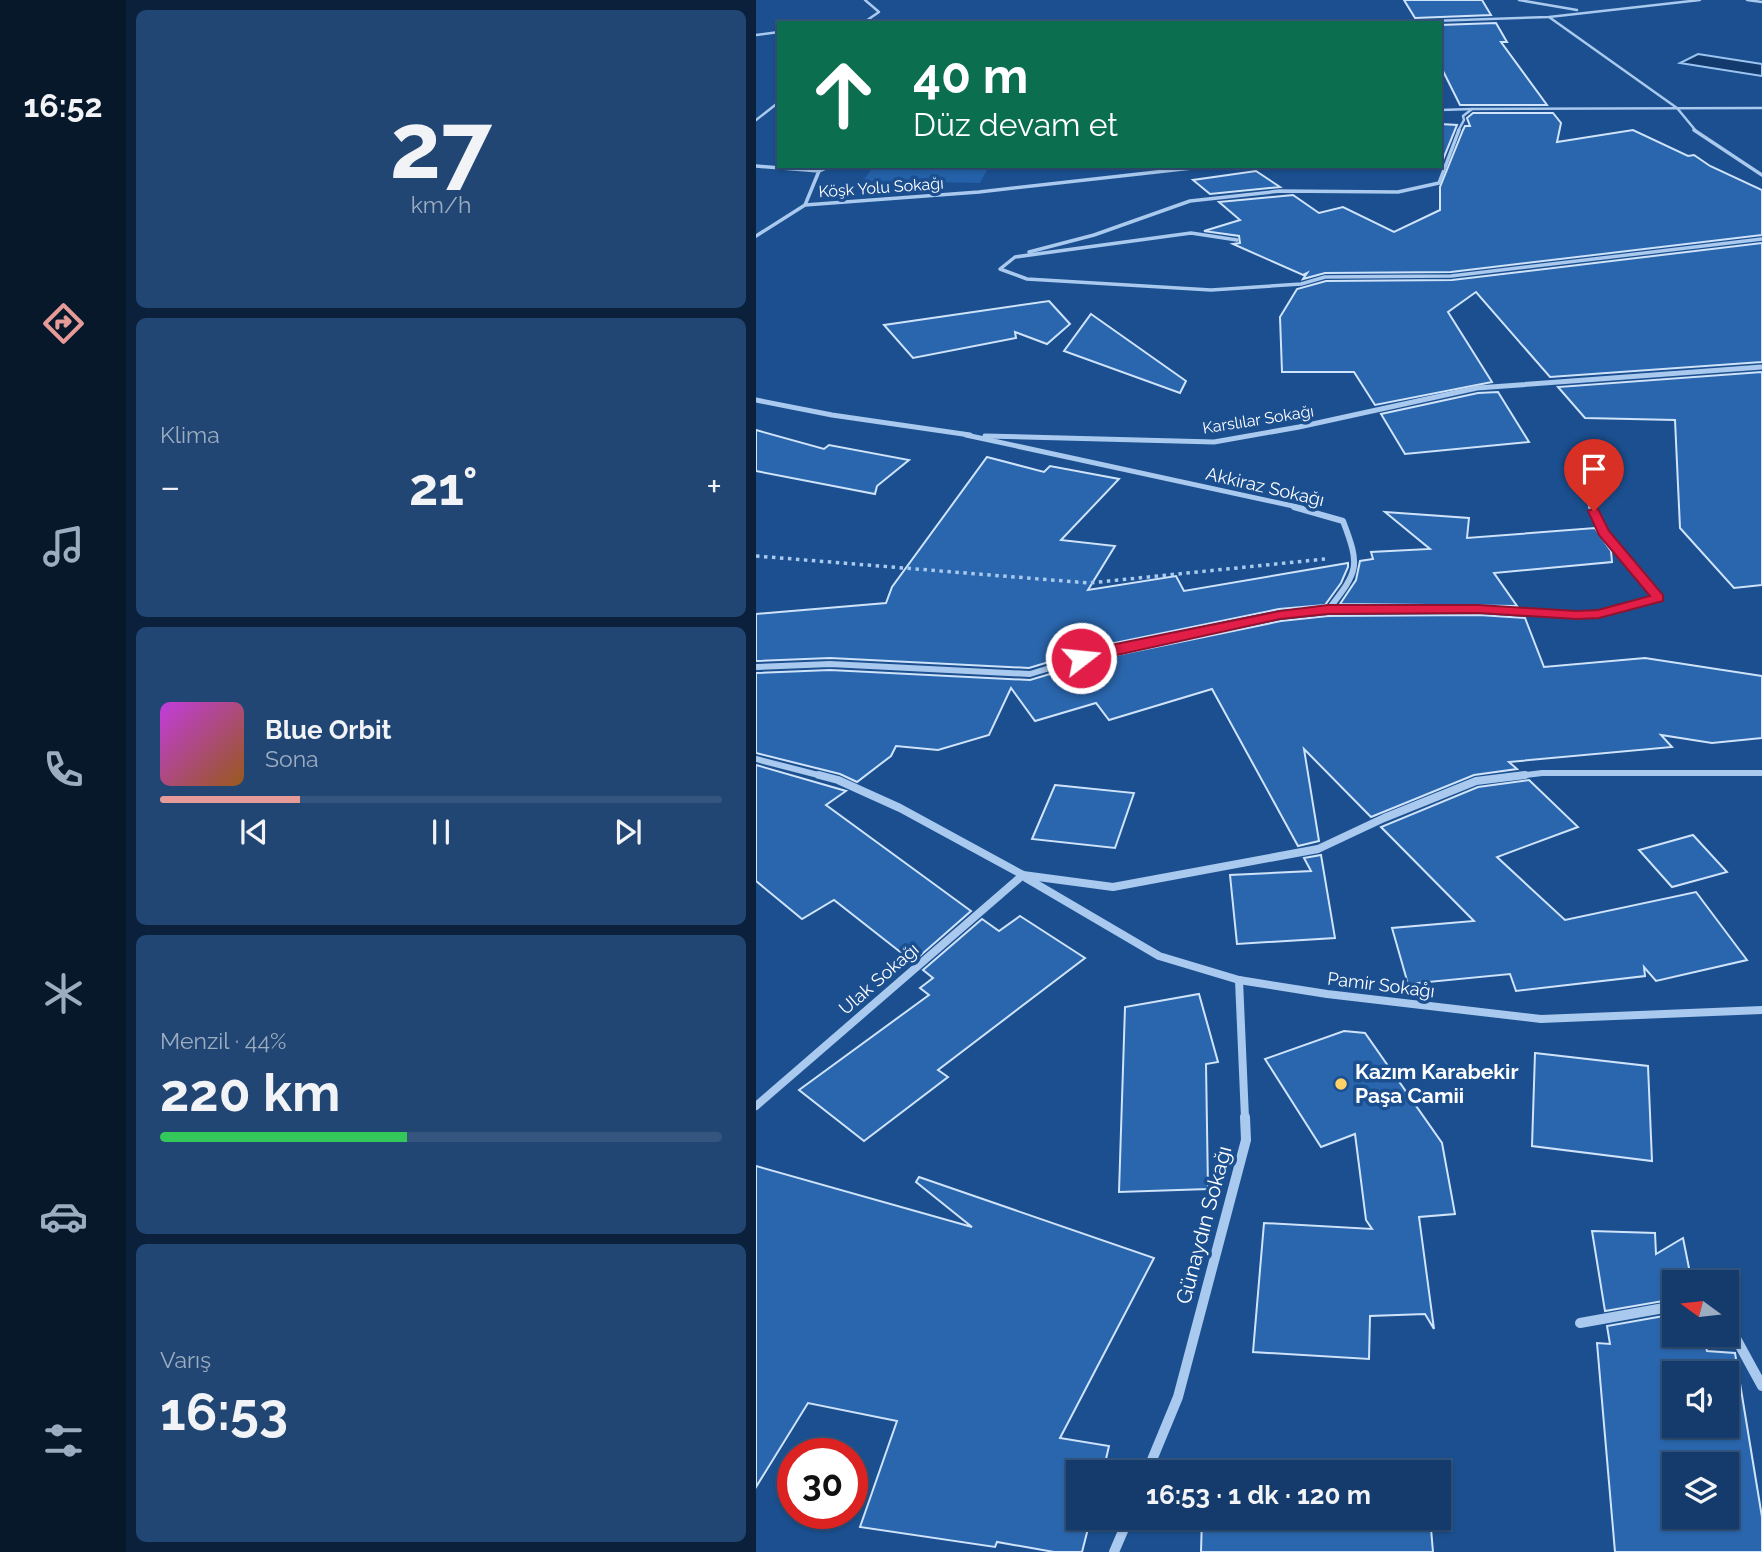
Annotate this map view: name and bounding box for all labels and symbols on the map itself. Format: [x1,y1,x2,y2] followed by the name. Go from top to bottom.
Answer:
[818,174,944,201] street label: Köşk Yolu Sokağı
[1201,401,1315,438] street label: Karslılar Sokağı
[1564,439,1624,511] pin
[1204,463,1326,510] street label: Akkiraz Sokağı
[1044,621,1118,695] position arrow
[835,938,923,1019] street label: Ulak Sokağı
[1326,968,1436,1001] street label: Pamir Sokağı
[1355,1059,1519,1108] place label: Kazım Karabekir Paşa Camii
[1333,1076,1349,1092] marker: Kazım Karabekir Paşa Camii
[1170,1143,1237,1307] street label: Günaydın Sokağı
[1662,1270,1740,1348] north arrow
[777,1438,868,1529] speed limit sign: 30

